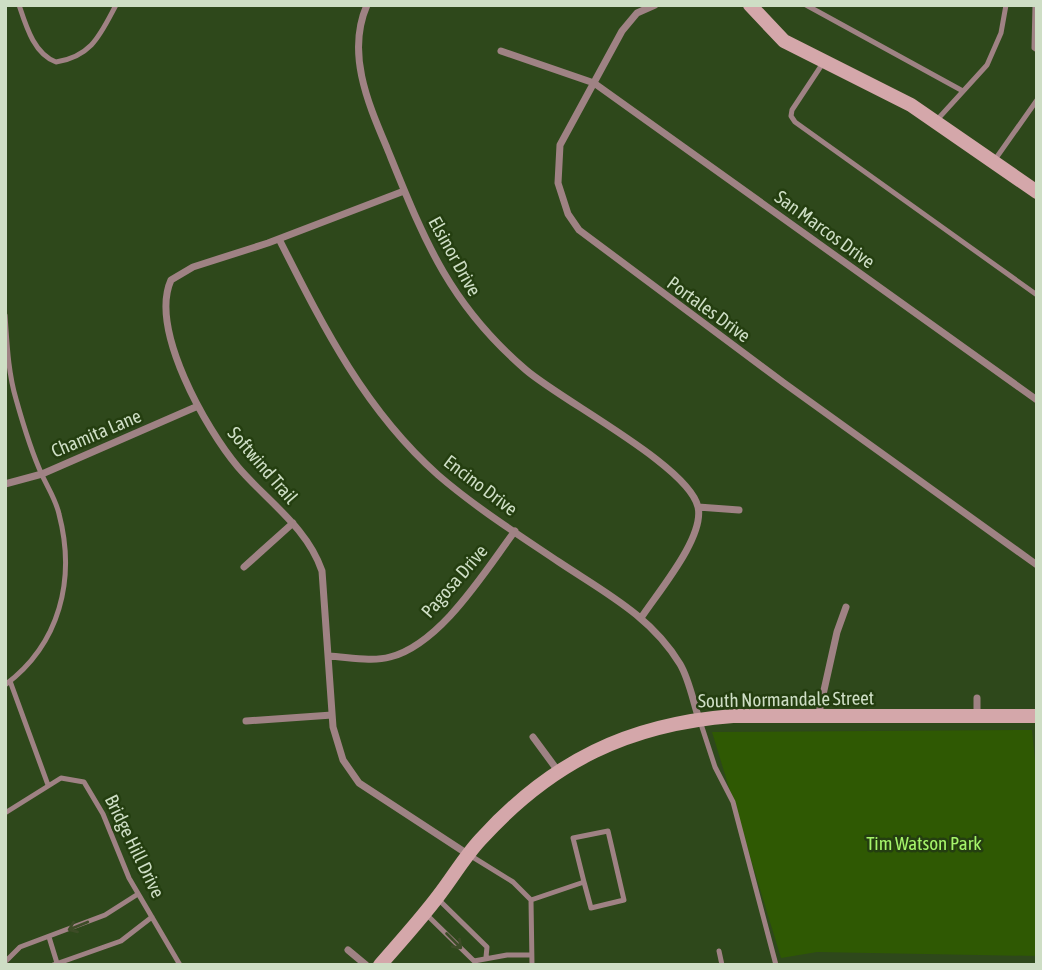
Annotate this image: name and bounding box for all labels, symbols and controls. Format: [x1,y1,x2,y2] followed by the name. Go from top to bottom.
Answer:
[771,185,879,273] street label: San Marcos Drive
[424,212,486,300] street label: Elsinor Drive
[663,271,755,347] street label: Portales Drive
[48,404,144,462] street label: Chamita Lane
[224,422,302,508] street label: Softwind Trail
[440,450,522,520] street label: Encino Drive
[416,540,492,622] street label: Pagosa Drive
[698,686,874,712] street label: South Normandale Street
[101,791,169,901] street label: Bridge Hill Drive
[866,832,982,854] park label: Tim Watson Park
[68,920,90,933] one-way arrow
[445,932,462,949] one-way arrow

